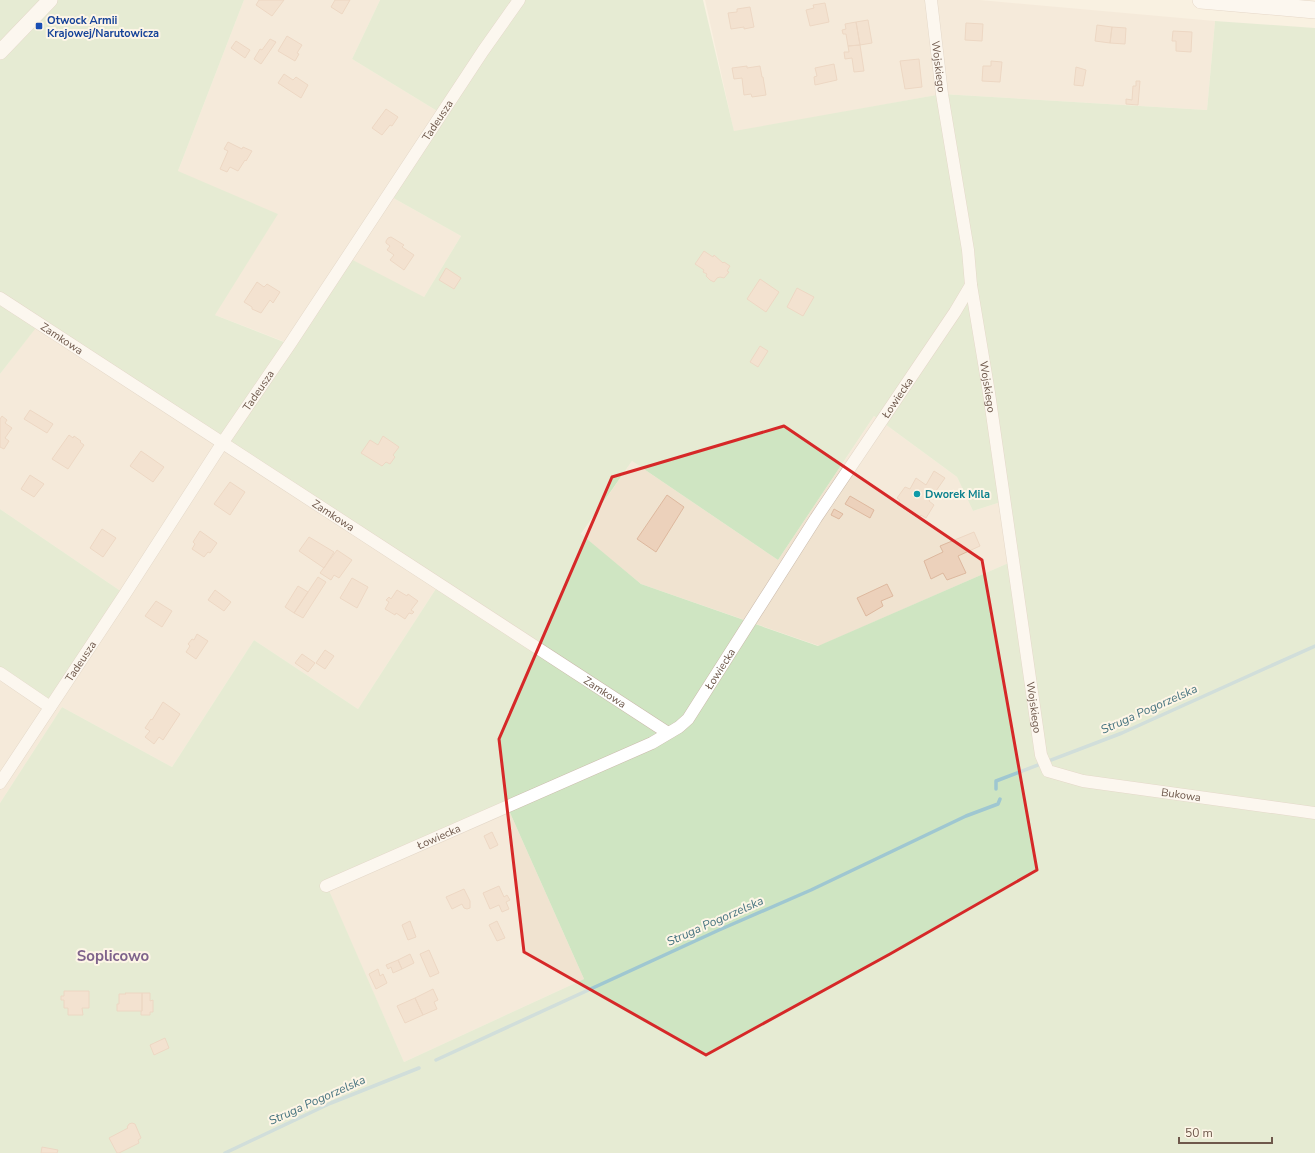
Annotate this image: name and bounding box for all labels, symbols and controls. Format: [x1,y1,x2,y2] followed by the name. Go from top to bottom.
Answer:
[47,13,159,41] place label: Otwock Armii Krajowej/Narutowicza
[34,21,44,31] marker: Otwock Armii Krajowej/Narutowicza
[928,40,949,93] street label: Wojskiego
[418,97,456,144] street label: Tadeusza
[38,319,86,358] street label: Zamkowa
[976,360,999,413] street label: Wojskiego
[239,367,278,414] street label: Tadeusza
[878,374,916,422] street label: Łowiecka
[925,487,990,502] place label: Dworek Mila
[912,489,922,499] marker: Dworek Mila
[309,496,358,535] street label: Zamkowa
[62,638,100,685] street label: Tadeusza
[701,645,739,693] street label: Łowiecka
[581,673,629,711] street label: Zamkowa
[1098,680,1200,738] water label: Struga Pogorzelska
[1023,681,1045,734] street label: Wojskiego
[1160,784,1202,805] street label: Bukowa
[414,820,463,853] street label: Łowiecka
[664,892,766,950] water label: Struga Pogorzelska
[77,946,150,966] district label: Soplicowo
[266,1071,368,1129] water label: Struga Pogorzelska
[1179,1119,1272,1145] scale bar
[1185,1125,1213,1141] text: 50 m

